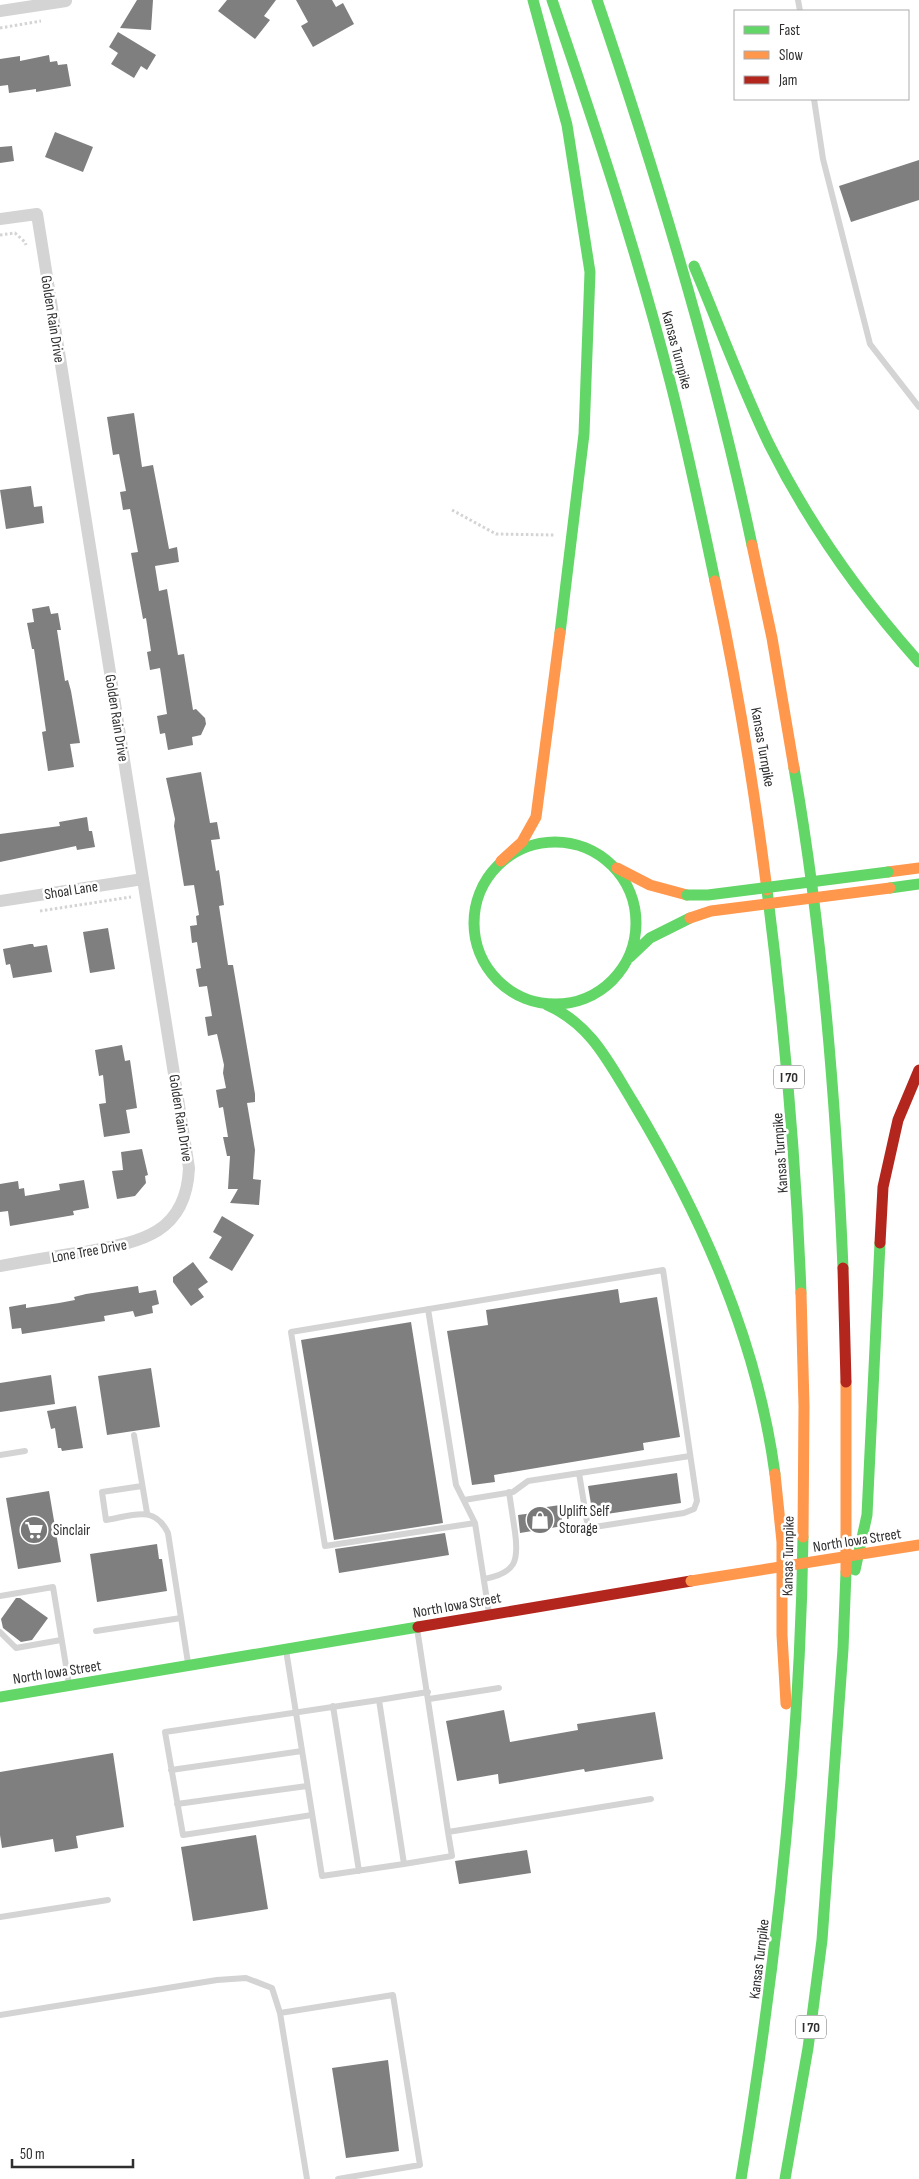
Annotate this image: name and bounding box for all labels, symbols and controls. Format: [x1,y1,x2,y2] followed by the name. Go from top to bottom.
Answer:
[734,10,909,100] legend
[779,21,801,40] text: Fast
[779,46,803,65] text: Slow
[778,71,797,90] text: Jam
[36,274,69,364] street label: Golden Rain Drive
[657,309,696,391] street label: Kansas Turnpike
[100,673,133,763] street label: Golden Rain Drive
[746,706,779,788] street label: Kansas Turnpike
[43,877,99,904] street label: Shoal Lane
[774,1066,804,1088] road number: I 70
[164,1073,197,1163] street label: Golden Rain Drive
[768,1112,793,1194] street label: Kansas Turnpike
[50,1236,128,1267] street label: Lone Tree Drive
[559,1502,610,1538] place label: Uplift Self Storage
[525,1505,555,1535] shop icon: Uplift Self Storage
[19,1515,49,1545] supermarket icon: Sinclair
[778,1516,799,1596] street label: Kansas Turnpike
[53,1521,91,1540] place label: Sinclair
[812,1524,903,1557] street label: North Iowa Street
[412,1588,503,1623] street label: North Iowa Street
[12,1656,103,1689] street label: North Iowa Street
[745,1918,774,2000] street label: Kansas Turnpike
[796,2015,826,2038] road number: I 70
[12,2136,134,2168] scale bar
[20,2145,45,2164] text: 50 m

